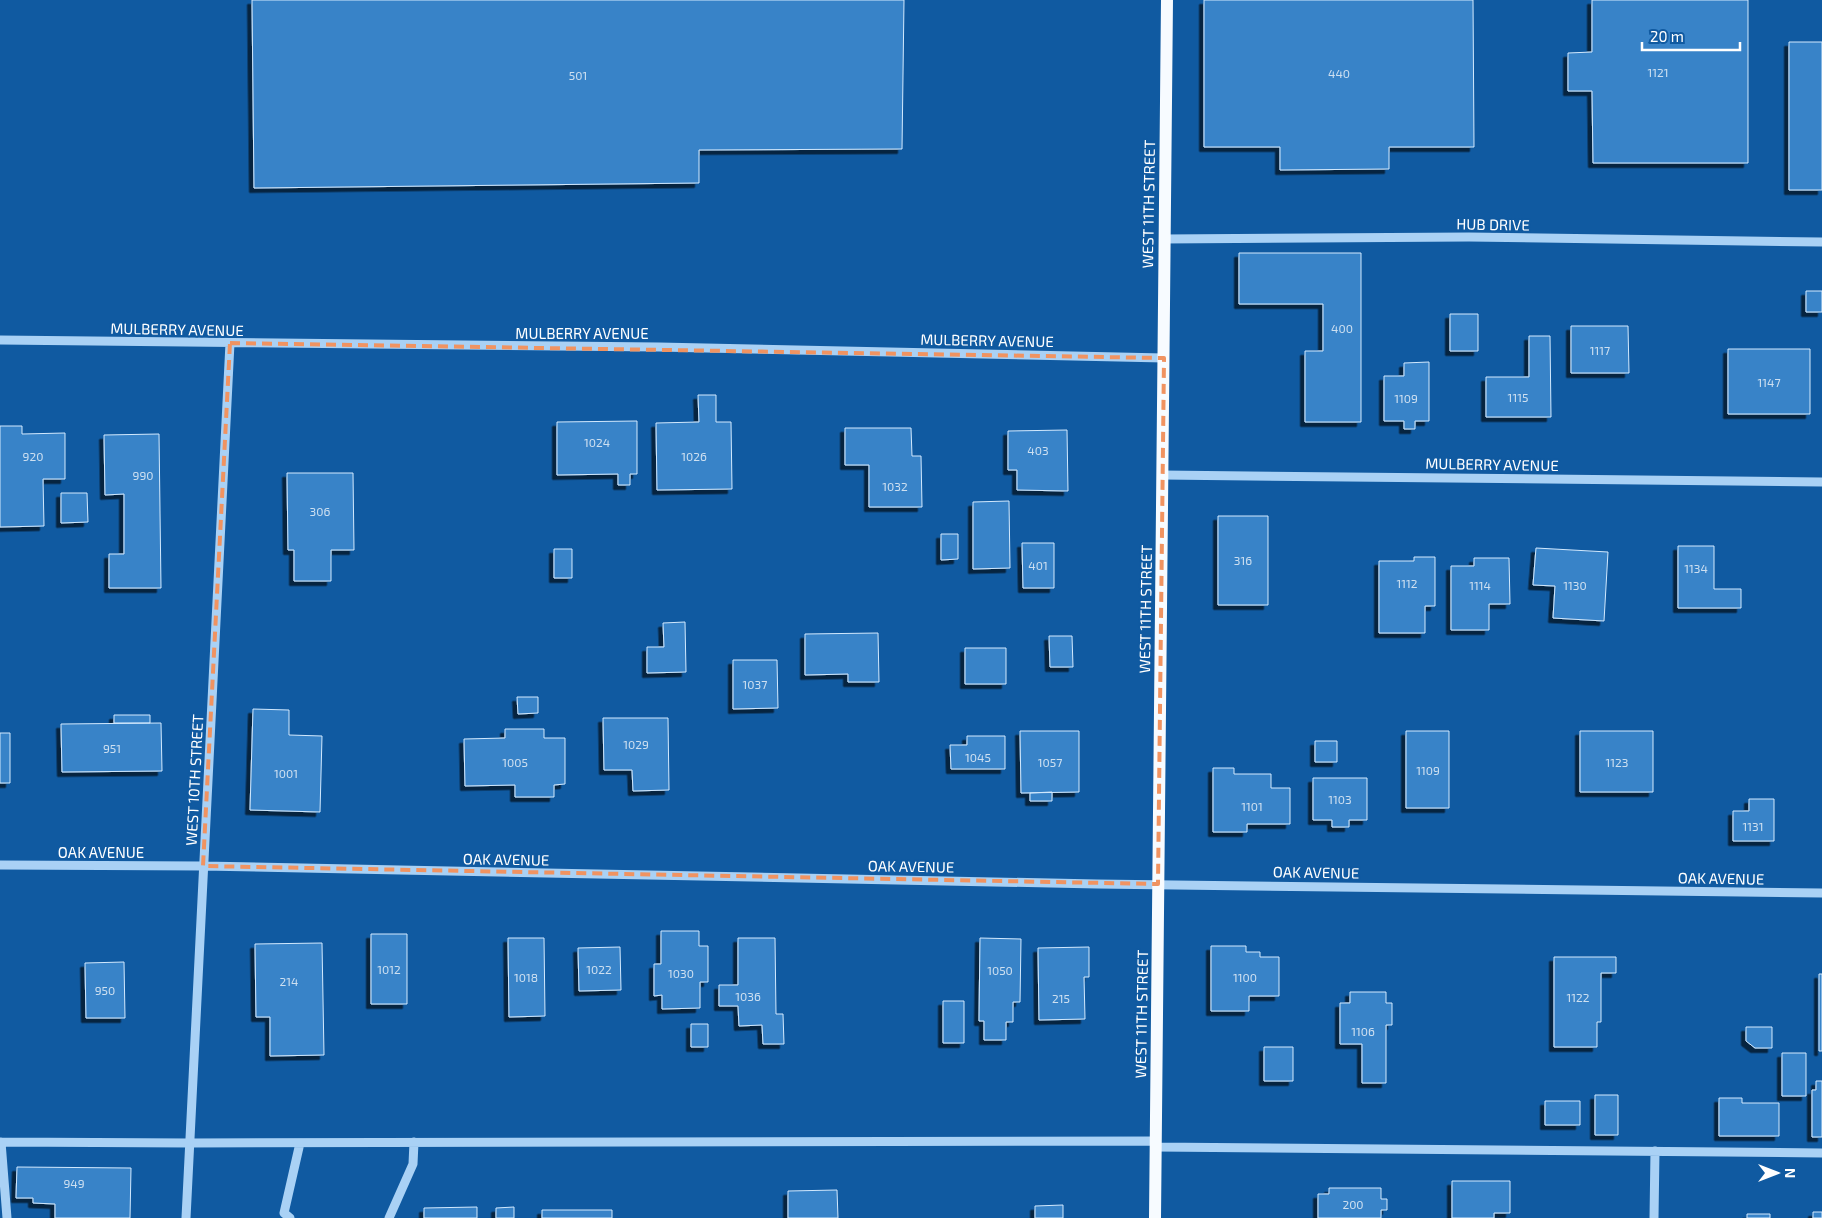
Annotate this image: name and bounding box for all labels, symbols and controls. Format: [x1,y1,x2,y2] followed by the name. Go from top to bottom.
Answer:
[1642,20,1740,52] scale bar
[1650,27,1684,45] text: 20 m
[1647,65,1669,79] house number: 1121
[1328,66,1350,80] house number: 440
[569,68,587,82] house number: 501
[1138,139,1158,268] street label: WEST 11TH STREET
[1456,214,1530,234] street label: HUB DRIVE
[110,319,244,339] street label: MULBERRY AVENUE
[1331,321,1353,335] house number: 400
[515,324,649,342] street label: MULBERRY AVENUE
[920,330,1054,350] street label: MULBERRY AVENUE
[1590,343,1610,357] house number: 1117
[1757,375,1781,389] house number: 1147
[1508,390,1528,404] house number: 1115
[1394,391,1418,405] house number: 1109
[584,435,610,449] house number: 1024
[1027,443,1049,457] house number: 403
[23,449,43,463] house number: 920
[681,449,707,463] house number: 1026
[1425,454,1559,474] street label: MULBERRY AVENUE
[133,468,153,482] house number: 990
[882,479,908,493] house number: 1032
[310,504,331,518] house number: 306
[1135,544,1155,673] street label: WEST 11TH STREET
[1234,553,1252,567] house number: 316
[1028,558,1048,572] house number: 401
[1684,561,1708,575] house number: 1134
[1396,576,1418,590] house number: 1112
[1469,578,1491,592] house number: 1114
[1563,578,1587,592] house number: 1130
[743,677,767,691] house number: 1037
[182,713,206,846] street label: WEST 10TH STREET
[623,737,649,751] house number: 1029
[103,741,121,755] house number: 951
[965,750,991,764] house number: 1045
[502,755,528,769] house number: 1005
[1038,755,1062,769] house number: 1057
[1606,755,1628,769] house number: 1123
[1416,763,1440,777] house number: 1109
[274,766,298,780] house number: 1001
[1328,792,1352,806] house number: 1103
[1241,799,1263,813] house number: 1101
[1742,819,1764,833] house number: 1131
[58,843,144,861] street label: OAK AVENUE
[463,849,549,869] street label: OAK AVENUE
[868,856,954,876] street label: OAK AVENUE
[1273,862,1359,882] street label: OAK AVENUE
[1678,868,1764,888] street label: OAK AVENUE
[1131,949,1151,1078] street label: WEST 11TH STREET
[377,962,401,976] house number: 1012
[586,962,612,976] house number: 1022
[987,963,1013,977] house number: 1050
[668,966,694,980] house number: 1030
[514,970,538,984] house number: 1018
[1233,970,1257,984] house number: 1100
[280,974,298,988] house number: 214
[95,983,115,997] house number: 950
[735,989,761,1003] house number: 1036
[1566,990,1590,1004] house number: 1122
[1052,991,1070,1005] house number: 215
[1351,1024,1375,1038] house number: 1106
[1752,1148,1802,1198] north arrow
[1782,1168,1799,1178] text: N
[63,1176,85,1190] house number: 949
[1342,1197,1364,1211] house number: 200

